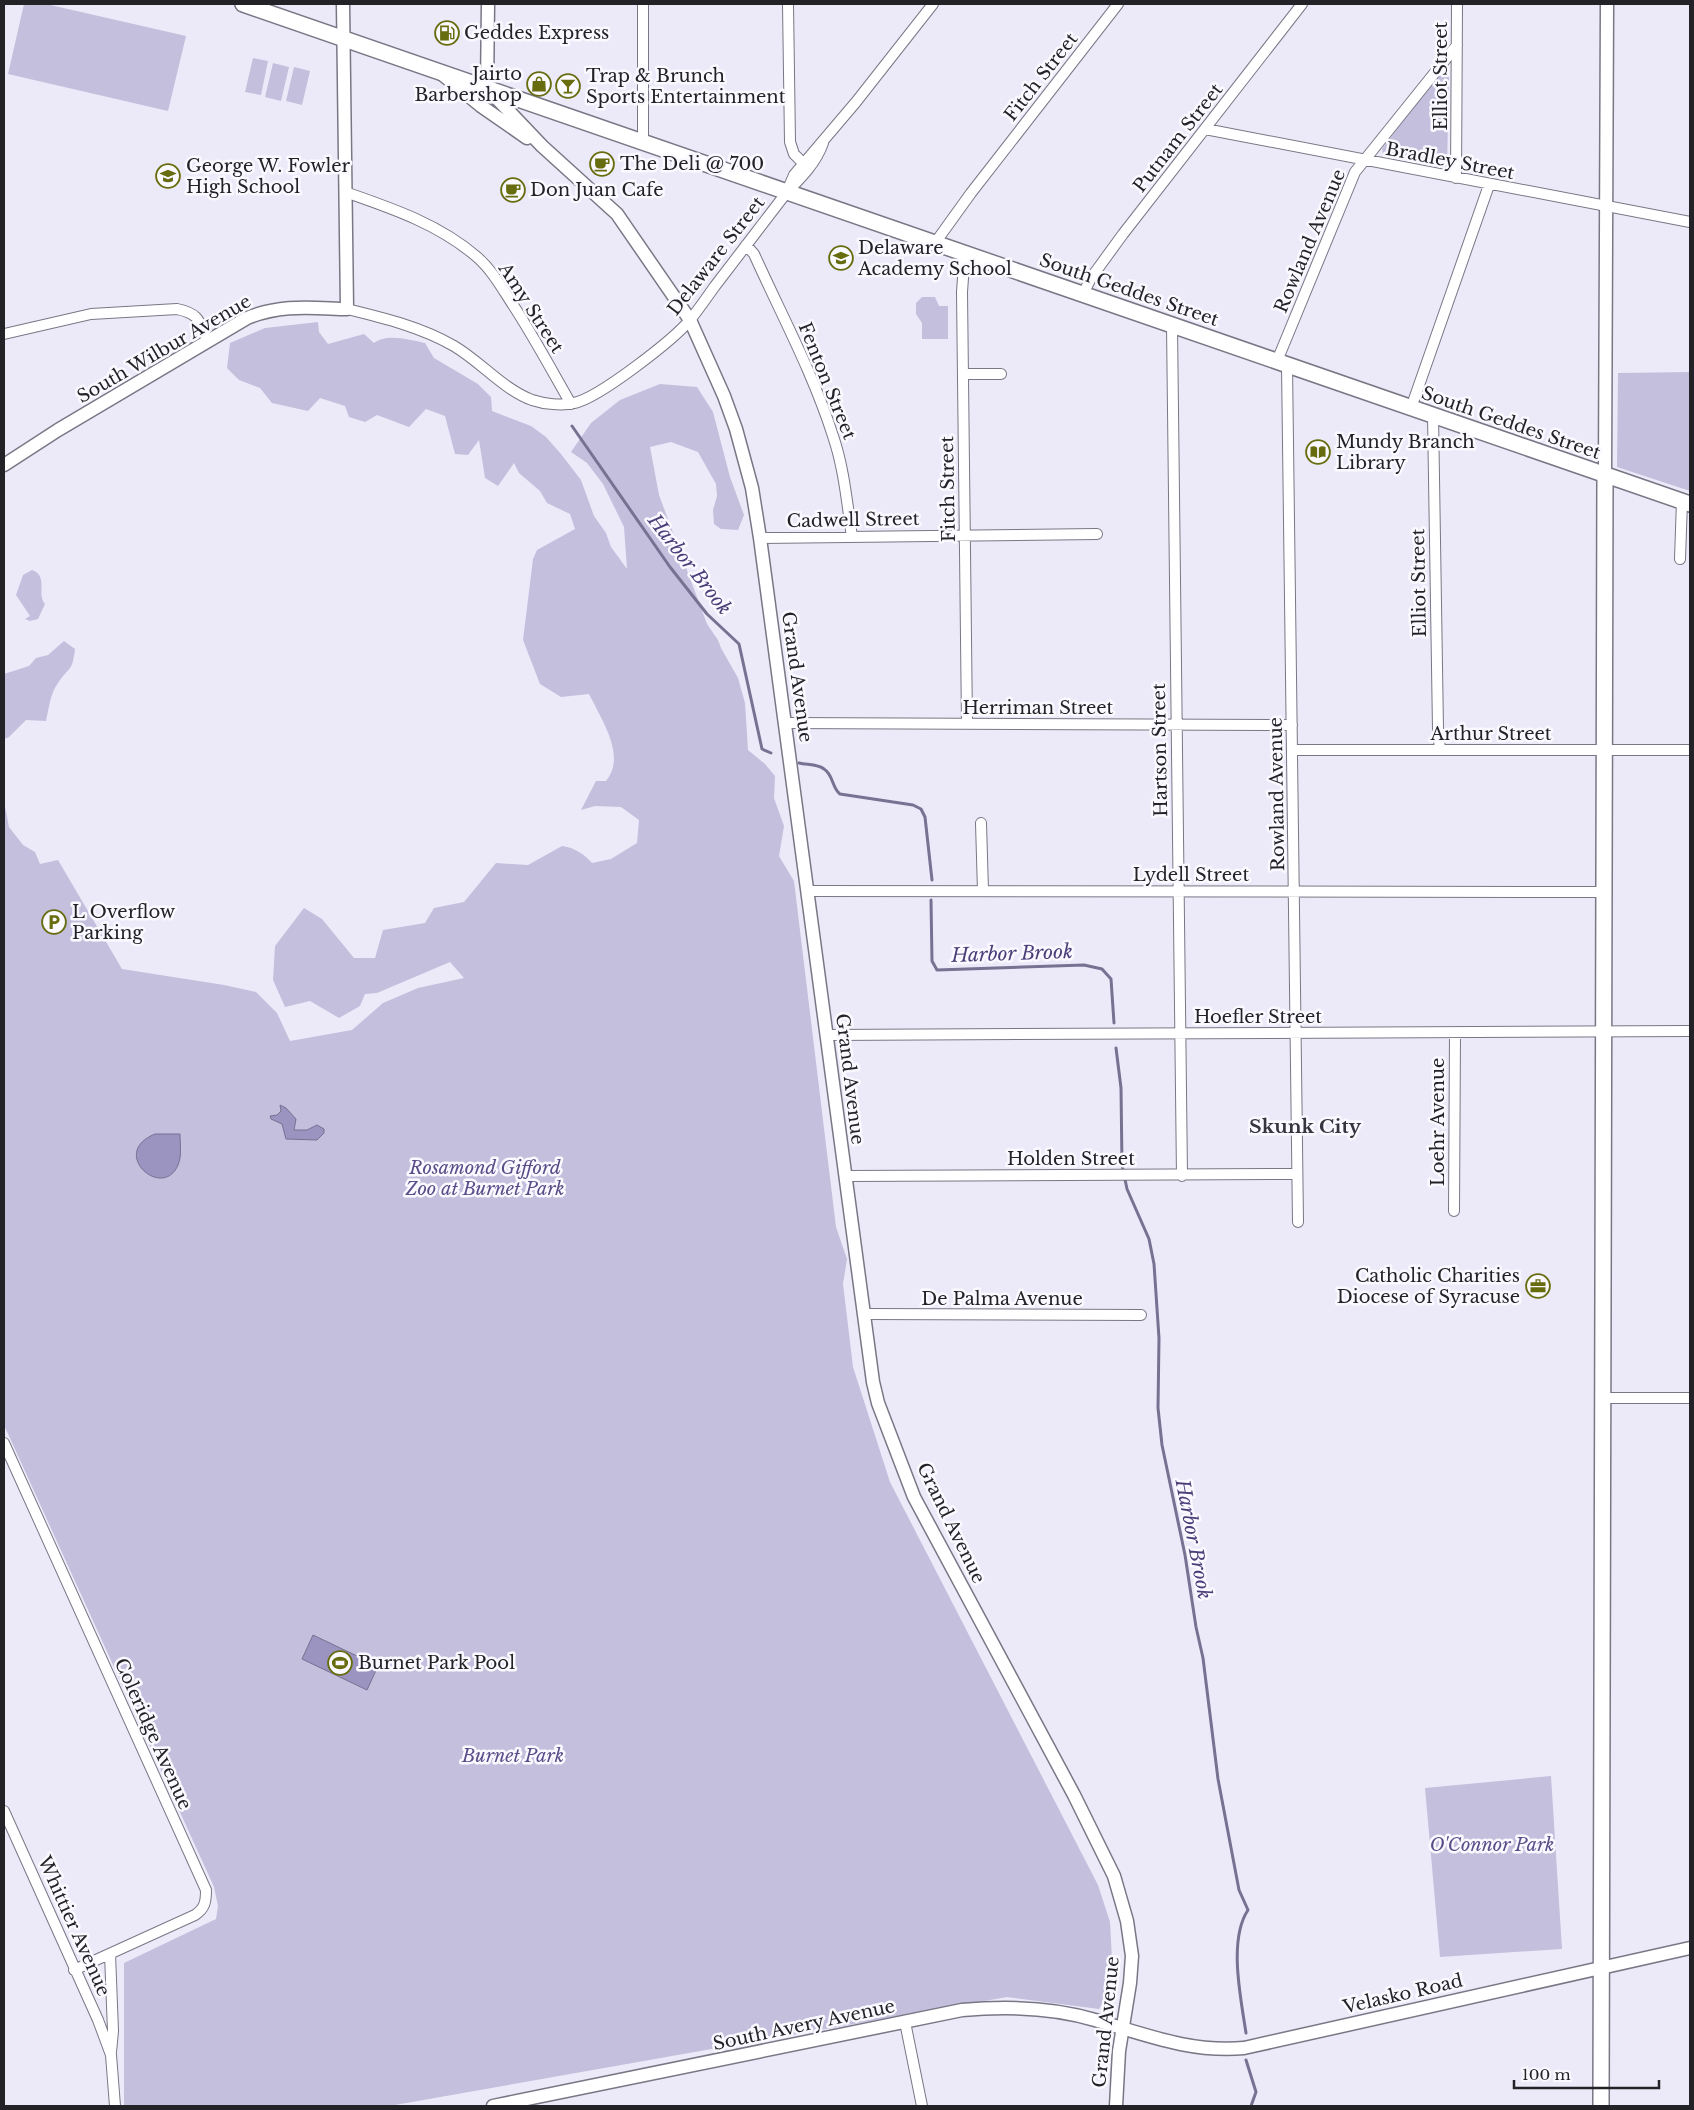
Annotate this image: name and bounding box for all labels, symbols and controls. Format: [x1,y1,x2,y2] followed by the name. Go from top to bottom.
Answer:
[434,20,460,46] fuel station icon: Geddes Express
[1430,21,1452,130] street label: Elliot Street
[464,22,609,44] place label: Geddes Express
[1000,28,1083,126] street label: Fitch Street
[414,63,522,106] place label: Jairto Barbershop
[586,65,786,108] place label: Trap & Brunch Sports Entertainment
[526,71,552,97] shop icon: Jairto Barbershop
[555,73,581,99] bar icon: Trap & Brunch Sports Entertainment
[1129,79,1227,197] street label: Putnam Street
[1384,138,1516,184] street label: Bradley Street
[589,151,615,177] cafe icon: The Deli @ 700
[620,153,764,175] place label: The Deli @ 700
[186,155,351,198] place label: George W. Fowler High School
[155,163,181,189] school or university icon: George W. Fowler High School
[1270,166,1350,316] street label: Rowland Avenue
[500,177,526,203] cafe icon: Don Juan Cafe
[530,179,664,201] place label: Don Juan Cafe
[663,192,769,320] street label: Delaware Street
[857,237,1012,280] place label: Delaware Academy School
[828,245,854,271] school or university icon: Delaware Academy School
[1037,249,1222,331] street label: South Geddes Street
[493,258,568,357] street label: Amy Street
[73,290,255,408] street label: South Wilbur Avenue
[794,319,861,443] street label: Fenton Street
[1419,382,1604,464] street label: South Geddes Street
[1336,431,1475,474] place label: Mundy Branch Library
[936,435,960,542] street label: Fitch Street
[1305,439,1331,465] library icon: Mundy Branch Library
[786,508,920,532] street label: Cadwell Street
[643,509,736,619] water label: Harbor Brook
[1407,528,1431,638] street label: Elliot Street
[777,610,817,744] street label: Grand Avenue
[1148,683,1172,817] street label: Hartson Street
[963,697,1114,719] street label: Herriman Street
[1265,717,1289,871] street label: Rowland Avenue
[1429,723,1552,745] street label: Arthur Street
[1133,864,1249,886] street label: Lydell Street
[72,901,176,944] place label: L Overflow Parking
[41,909,67,935] parking icon: L Overflow Parking
[950,940,1073,967] water label: Harbor Brook
[1194,1006,1322,1028] street label: Hoefler Street
[831,1012,869,1146] street label: Grand Avenue
[1427,1058,1449,1186] street label: Loehr Avenue
[1249,1115,1362,1138] district label: Skunk City
[1007,1148,1135,1170] street label: Holden Street
[404,1157,565,1200] park label: Rosamond Gifford Zoo at Burnet Park
[1337,1265,1520,1308] place label: Catholic Charities Diocese of Syracuse
[1525,1273,1551,1299] office icon: Catholic Charities Diocese of Syracuse
[921,1288,1083,1310] street label: De Palma Avenue
[912,1459,990,1587] street label: Grand Avenue
[1170,1476,1216,1601] water label: Harbor Brook
[327,1650,353,1676] sports icon: Burnet Park Pool
[358,1652,515,1674] place label: Burnet Park Pool
[110,1655,196,1813] street label: Coleridge Avenue
[461,1745,564,1767] park label: Burnet Park
[1430,1834,1554,1856] park label: O'Connor Park
[33,1852,115,2000] street label: Whittier Avenue
[1088,1955,1124,2089] street label: Grand Avenue
[1340,1970,1465,2019] street label: Velasko Road
[711,1995,897,2055] street label: South Avery Avenue
[1514,2058,1659,2090] scale bar
[1522,2065,1571,2084] text: 100 m

